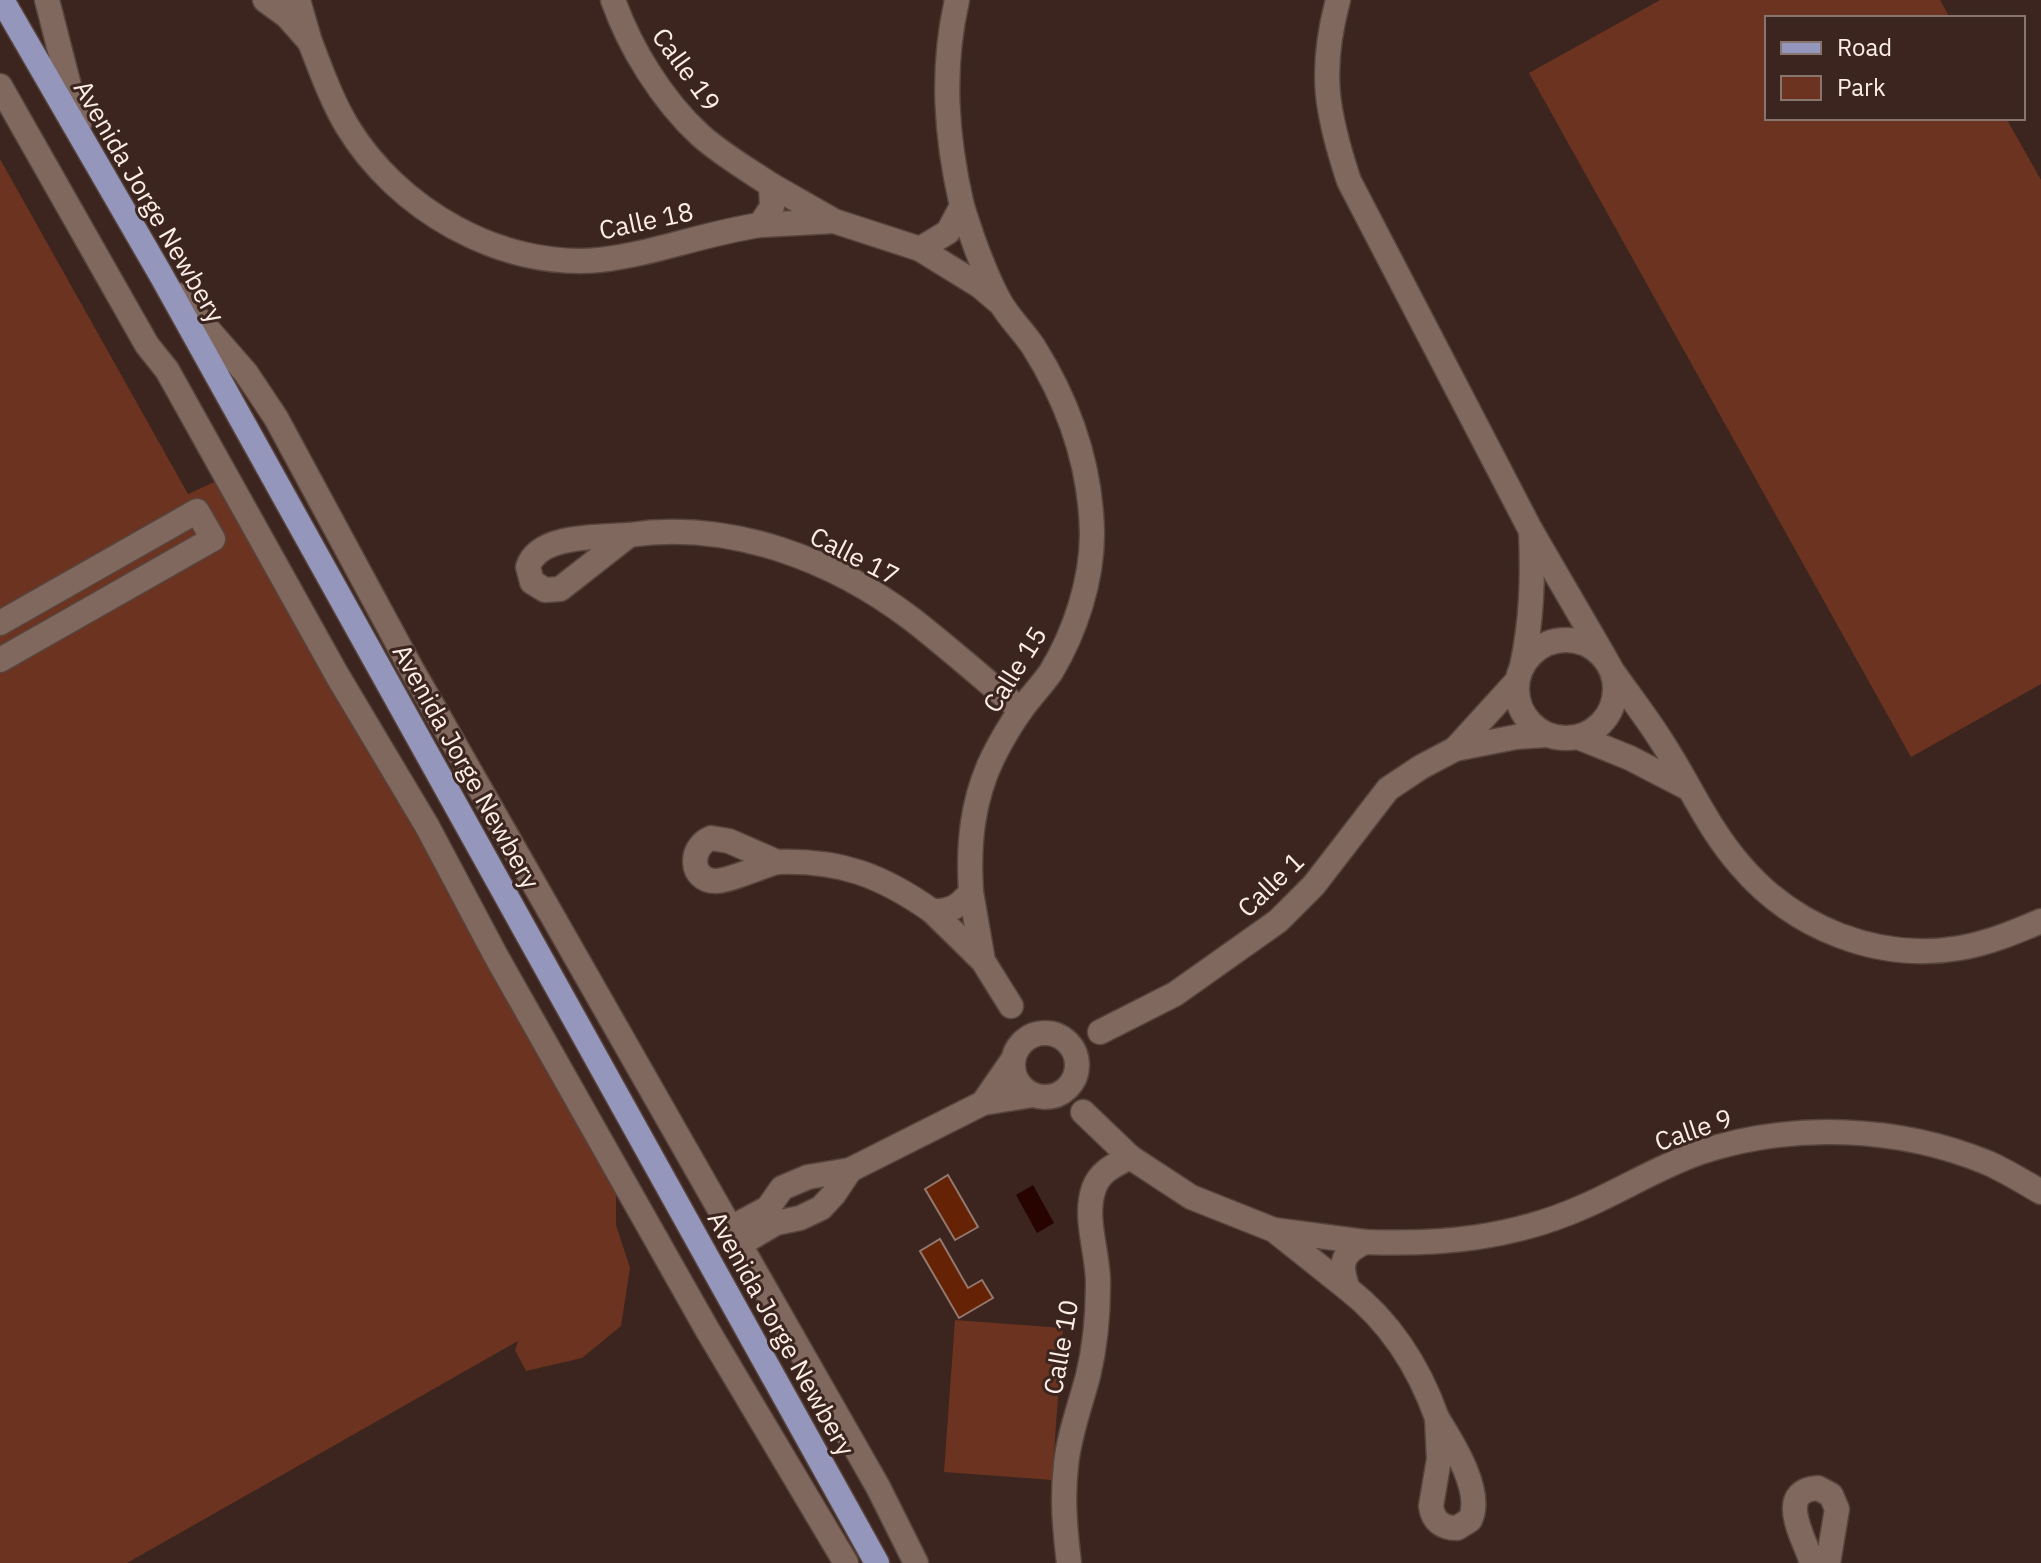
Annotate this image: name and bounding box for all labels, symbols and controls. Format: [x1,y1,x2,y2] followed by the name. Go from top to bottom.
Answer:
[1765,16,2025,120] legend
[645,20,729,118] street label: Calle 19
[1837,31,1892,63] text: Road
[1837,71,1886,103] text: Park
[67,74,233,328] street label: Avenida Jorge Newbery
[596,193,696,247] street label: Calle 18
[805,518,905,592] street label: Calle 17
[974,619,1054,719] street label: Calle 15
[386,638,548,894] street label: Avenida Jorge Newbery
[1229,844,1311,924] street label: Calle 1
[1650,1100,1736,1158] street label: Calle 9
[701,1205,863,1461] street label: Avenida Jorge Newbery
[1035,1297,1085,1397] street label: Calle 10

